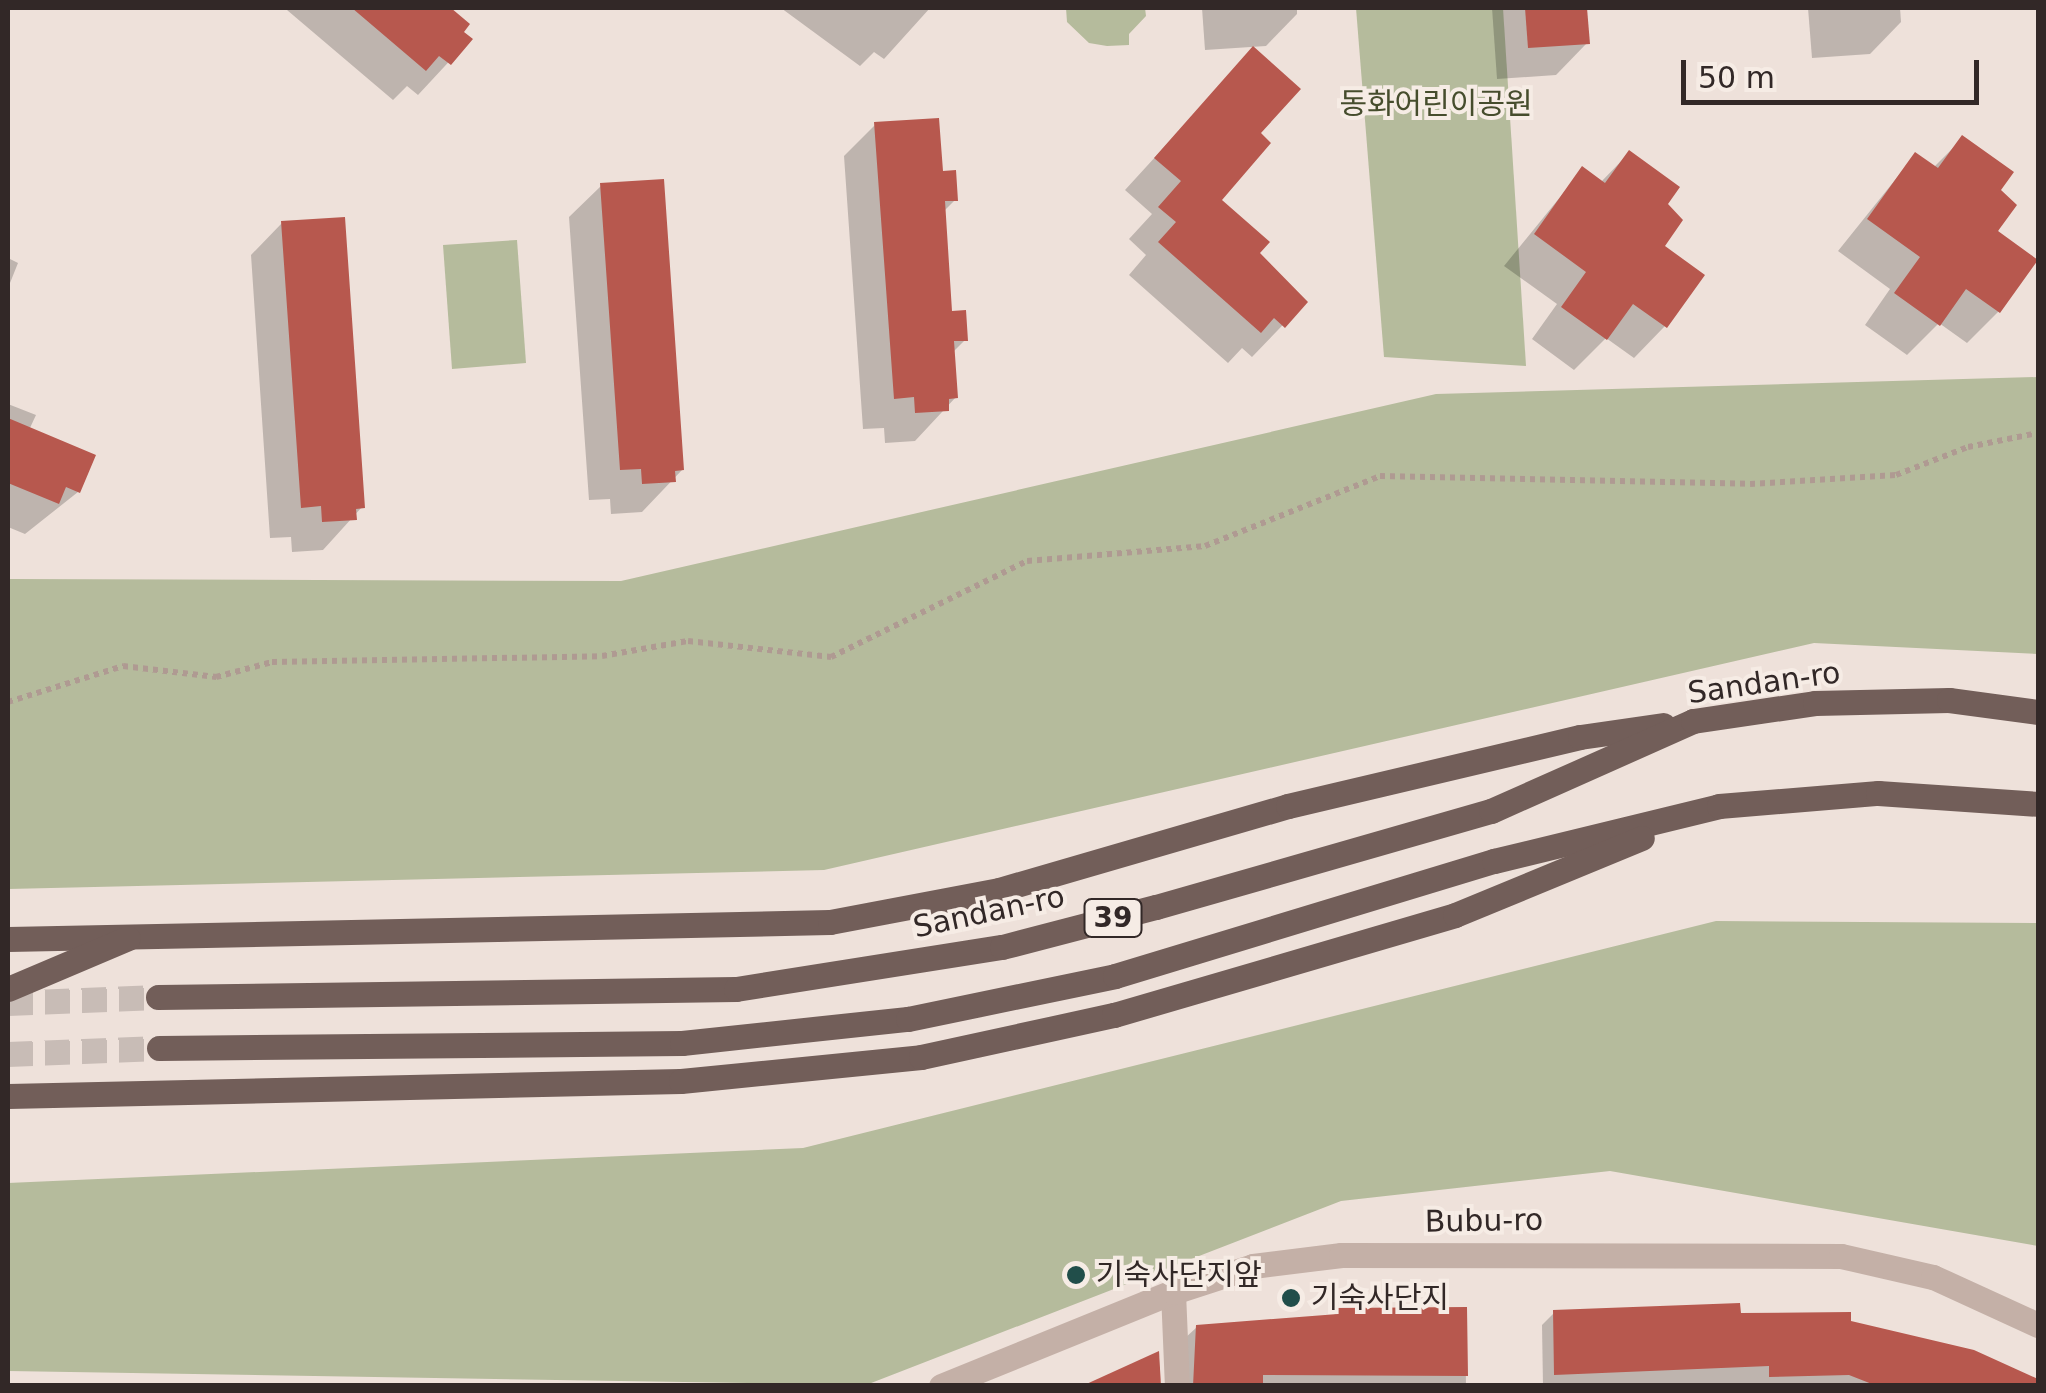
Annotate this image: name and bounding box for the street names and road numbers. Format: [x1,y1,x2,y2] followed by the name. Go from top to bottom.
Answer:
[1685,654,1843,712] street label: Sandan-ro
[910,878,1068,946] street label: Sandan-ro
[1083,895,1143,941] road number: 39
[1424,1202,1544,1240] street label: Bubu-ro

